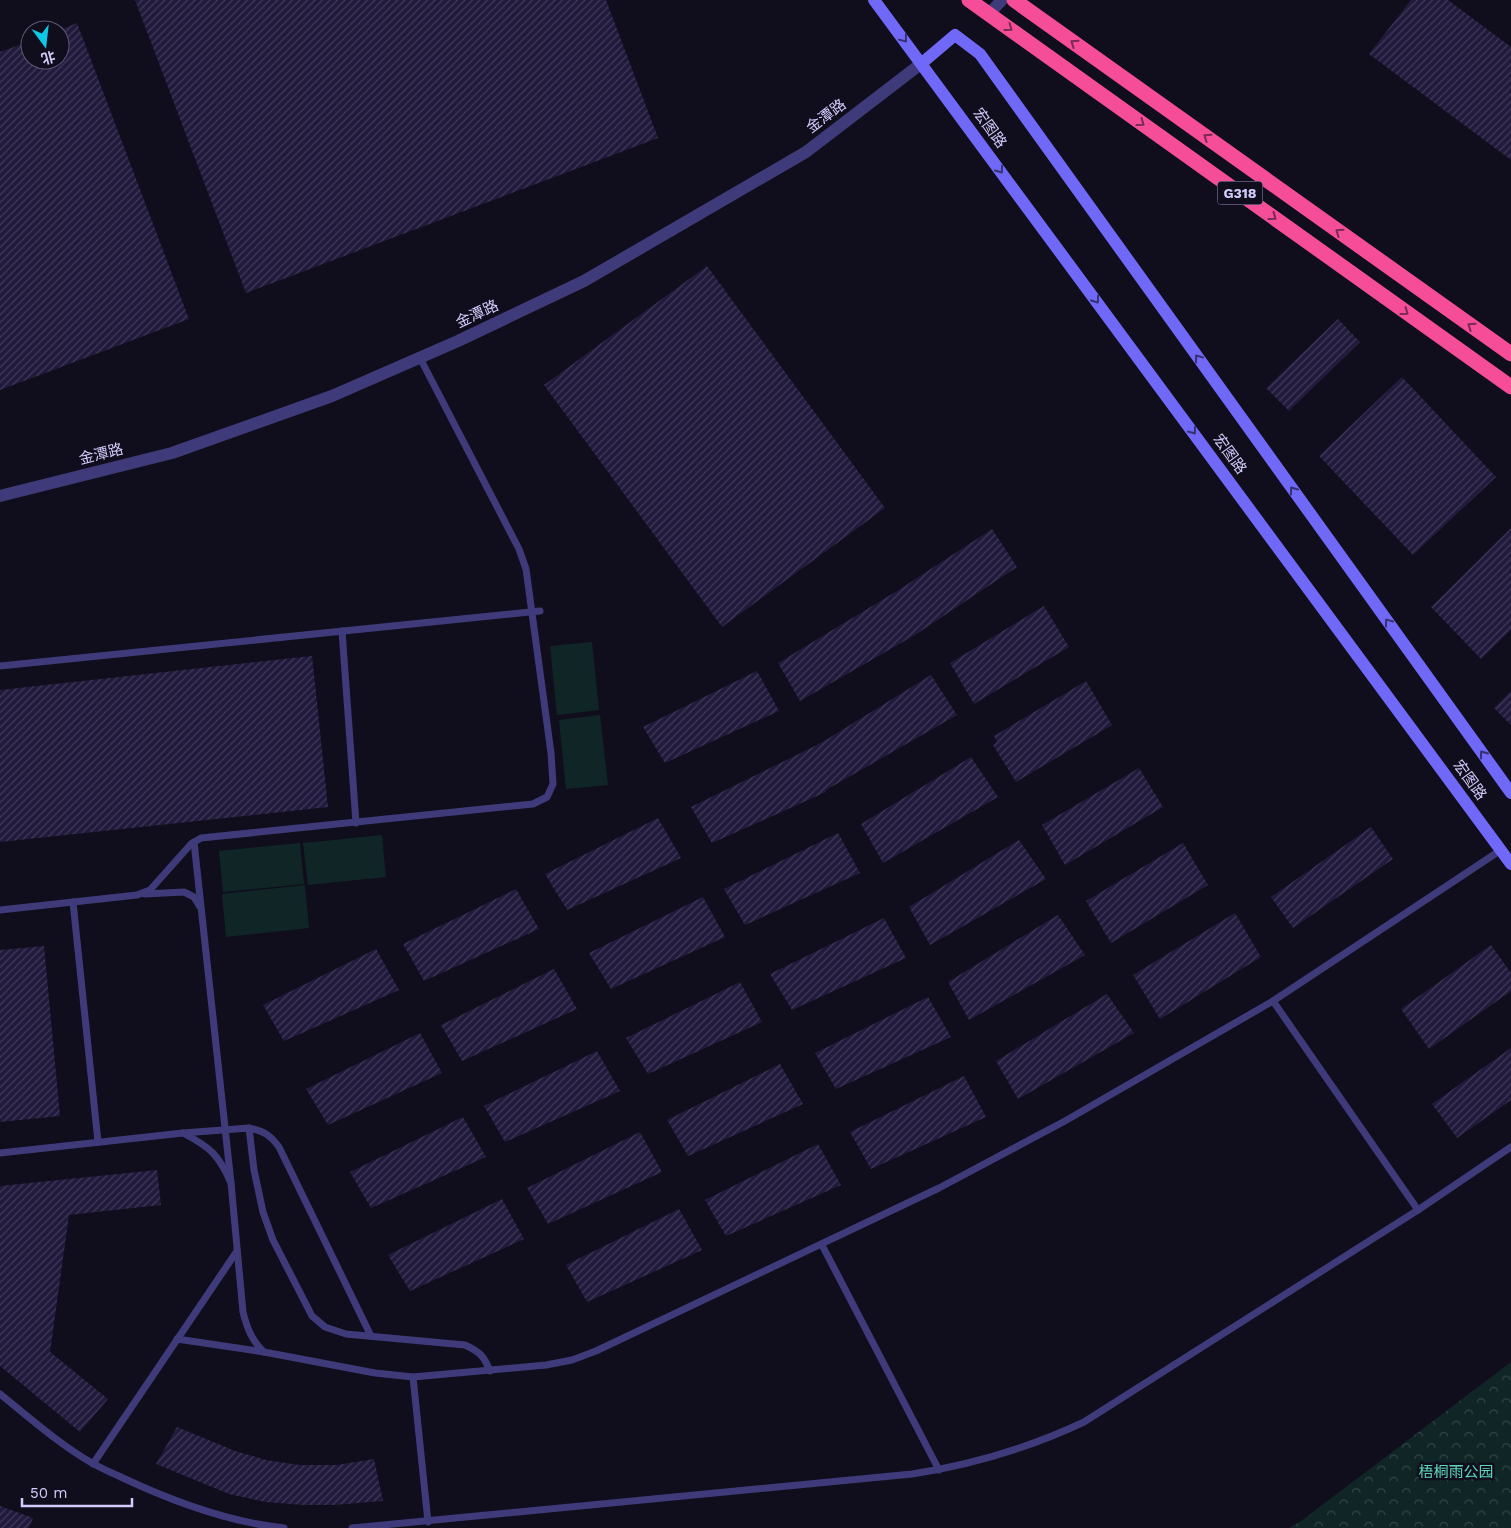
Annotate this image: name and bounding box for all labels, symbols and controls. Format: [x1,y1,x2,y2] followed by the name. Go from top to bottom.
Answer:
[20,20,70,70] north arrow
[1003,22,1013,31] one-way arrow
[898,33,906,42] one-way arrow
[1071,40,1080,49] one-way arrow
[40,48,57,67] text: 北
[803,95,849,137] street label: 金潭路
[969,105,1011,151] street label: 宏图路
[1135,117,1145,126] one-way arrow
[1203,134,1213,143] one-way arrow
[994,164,1003,174] one-way arrow
[1218,182,1262,204] road number: G318
[1267,211,1277,220] one-way arrow
[1336,229,1345,237] one-way arrow
[1090,295,1100,304] one-way arrow
[453,296,501,332] street label: 金潭路
[1400,306,1409,315] one-way arrow
[1467,323,1477,332] one-way arrow
[1195,354,1204,364] one-way arrow
[1187,425,1196,435] one-way arrow
[1209,431,1251,477] street label: 宏图路
[77,440,125,468] street label: 金潭路
[1290,486,1299,496] one-way arrow
[1385,618,1394,628] one-way arrow
[1480,751,1488,760] one-way arrow
[1449,757,1491,803] street label: 宏图路
[1418,1463,1494,1481] park label: 梧桐雨公园
[22,1476,132,1508] scale bar
[30,1484,67,1502] text: 50 m

